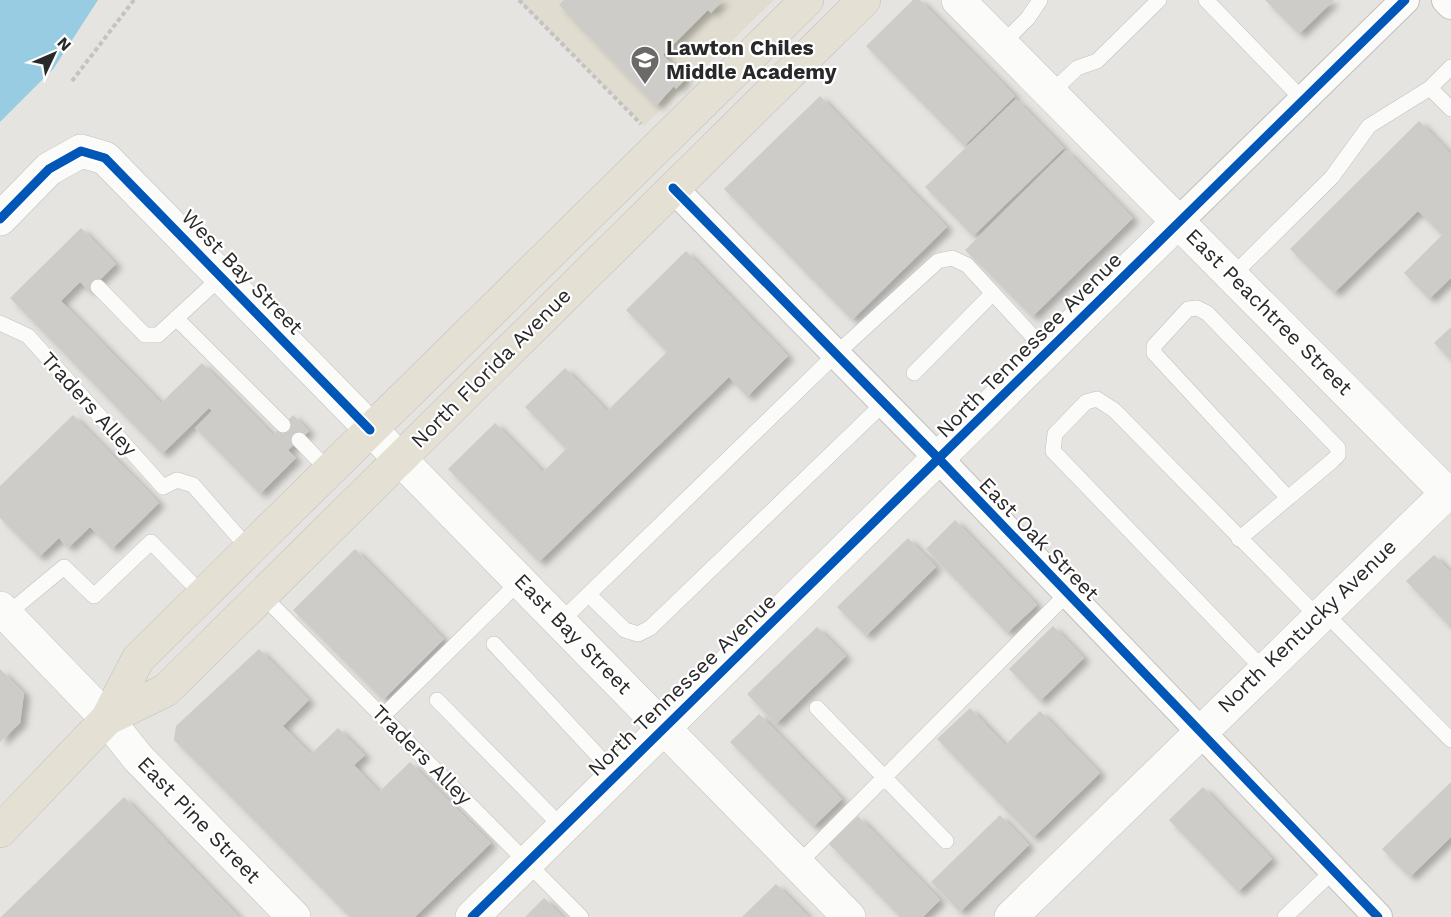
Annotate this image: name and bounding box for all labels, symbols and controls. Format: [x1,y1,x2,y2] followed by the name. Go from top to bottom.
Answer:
[24,24,84,84] north arrow
[53,33,75,55] text: N
[666,35,837,84] place label: Lawton Chiles Middle Academy
[629,44,661,86] school or university icon: Lawton Chiles Middle Academy
[176,204,309,340] street label: West Bay Street
[1181,223,1358,400] street label: East Peachtree Street
[931,247,1126,442] street label: North Tennessee Avenue
[405,282,576,453] street label: North Florida Avenue
[36,346,143,461] street label: Traders Alley
[974,472,1105,606] street label: East Oak Street
[1212,534,1401,718] street label: North Kentucky Avenue
[509,568,637,699] street label: East Bay Street
[582,588,781,781] street label: North Tennessee Avenue
[367,699,478,810] street label: Traders Alley
[133,751,266,888] street label: East Pine Street

